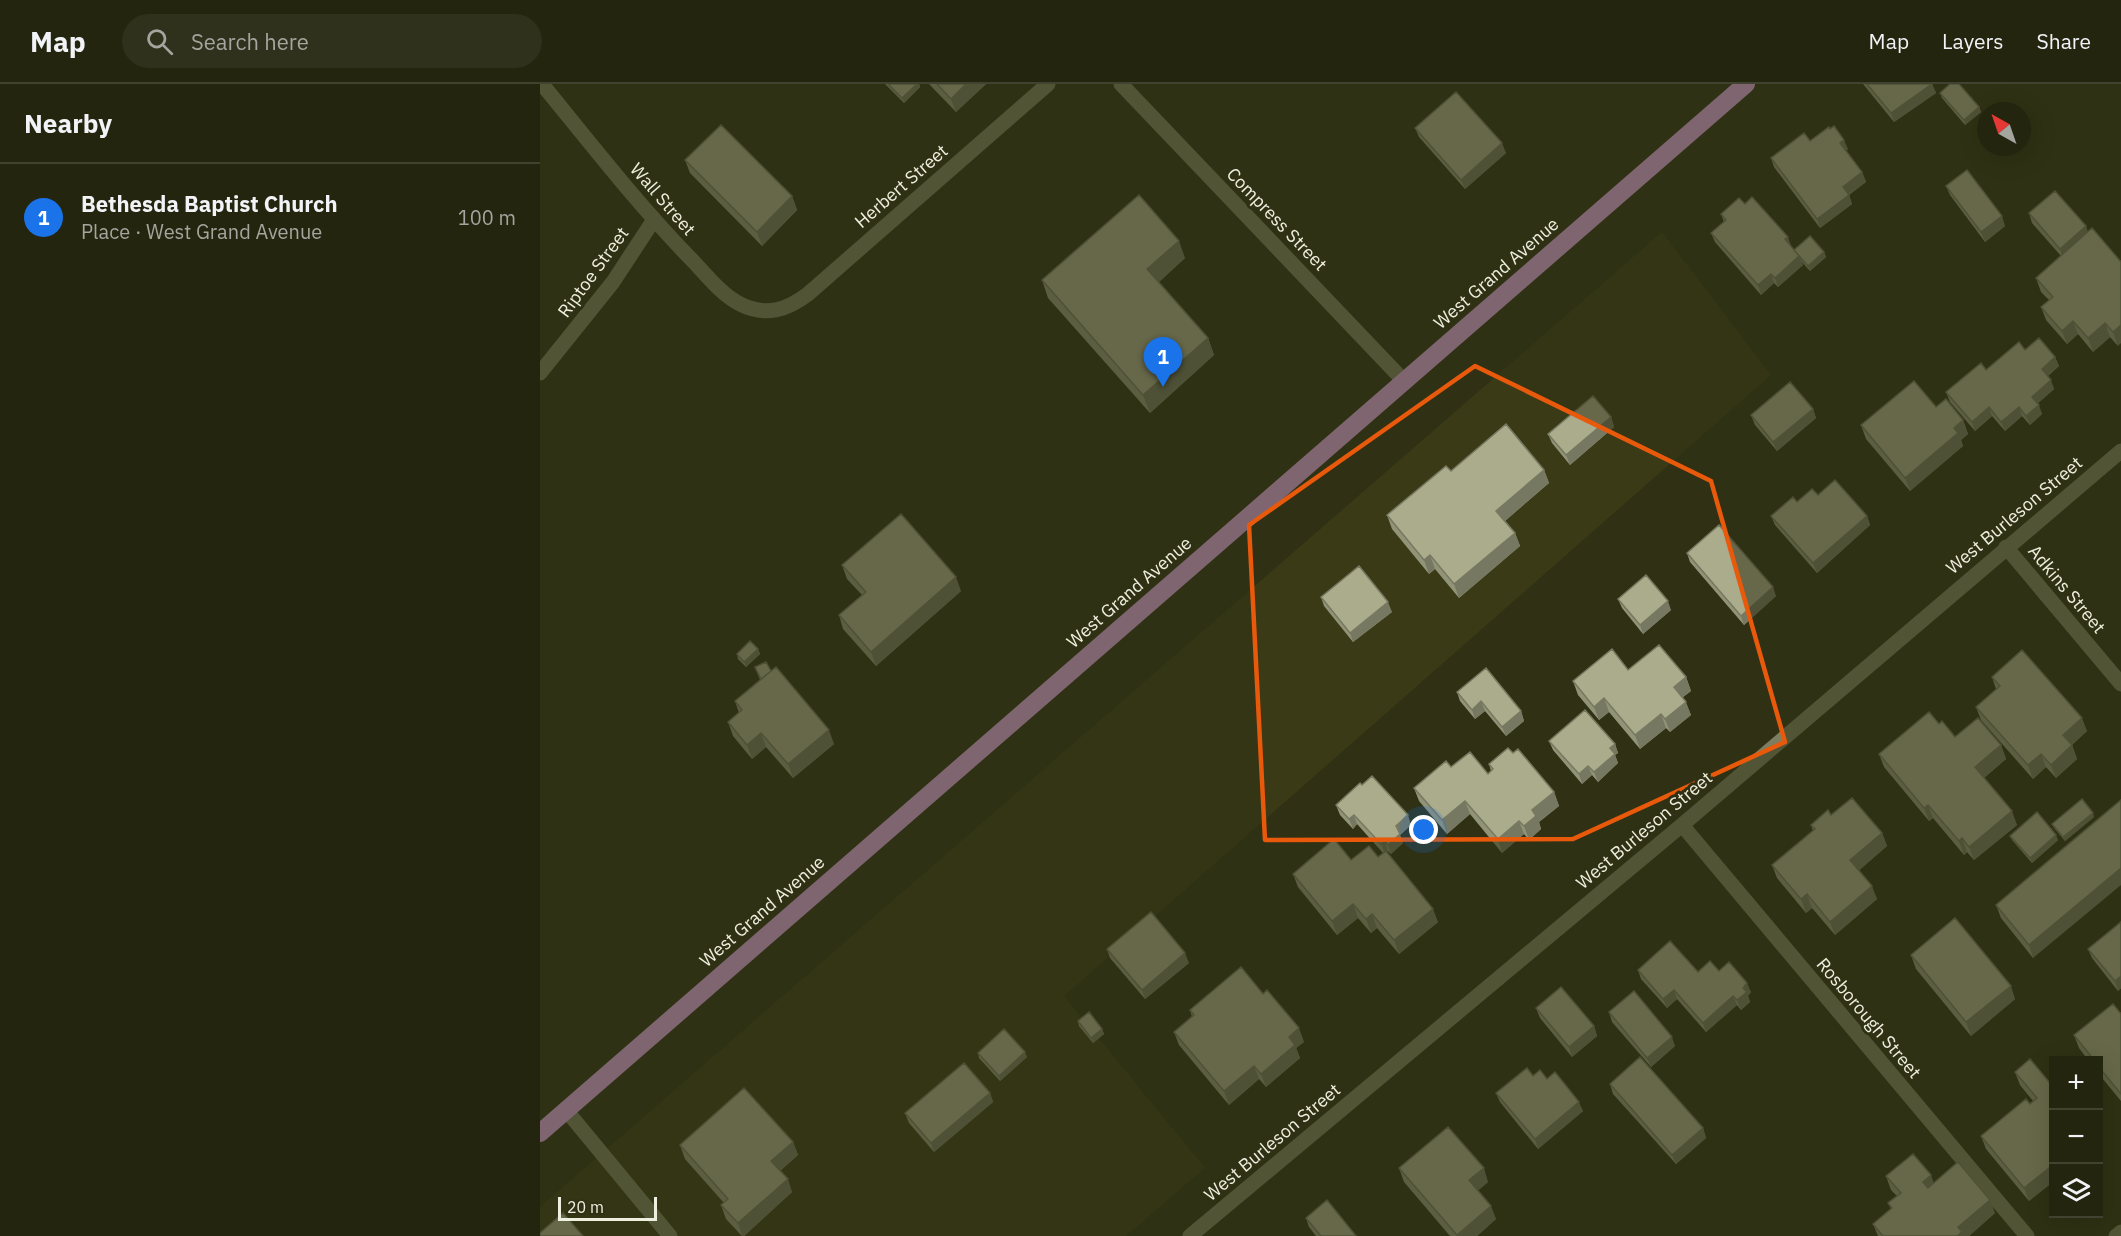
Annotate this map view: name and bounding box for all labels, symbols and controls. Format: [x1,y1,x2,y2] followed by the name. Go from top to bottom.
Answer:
[122,14,542,68] search box
[30,23,86,60] text: Map
[143,25,176,58] icon: search
[191,27,309,56] text: Search here
[1869,27,1909,55] text: Map
[1942,27,2004,55] text: Layers
[2037,27,2091,55] text: Share
[1977,102,2031,156] north arrow
[24,106,112,140] text: Nearby
[850,139,952,233] street label: Herbert Street
[625,158,701,240] street label: Wall Street
[1222,163,1332,275] street label: Compress Street
[81,189,338,218] text: Bethesda Baptist Church
[38,204,50,231] text: 1
[458,204,516,231] text: 100 m
[1429,212,1563,334] street label: West Grand Avenue
[81,218,322,245] text: Place · West Grand Avenue
[552,222,634,322] street label: Riptoe Street
[1144,338,1182,387] pin: 1
[1941,451,2087,579] street label: West Burleson Street
[1062,531,1196,653] street label: West Grand Avenue
[2023,540,2111,638] street label: Adkins Street
[1571,766,1717,894] street label: West Burleson Street
[1409,815,1438,844] your location
[695,850,829,972] street label: West Grand Avenue
[1812,953,1926,1083] street label: Rosborough Street
[2049,1056,2103,1218] map controls
[2049,1056,2103,1110] button: +
[1199,1078,1345,1206] street label: West Burleson Street
[2049,1110,2103,1164] button: −
[2049,1164,2103,1218] button: layers
[558,1194,657,1222] scale bar
[567,1197,604,1217] text: 20 m

